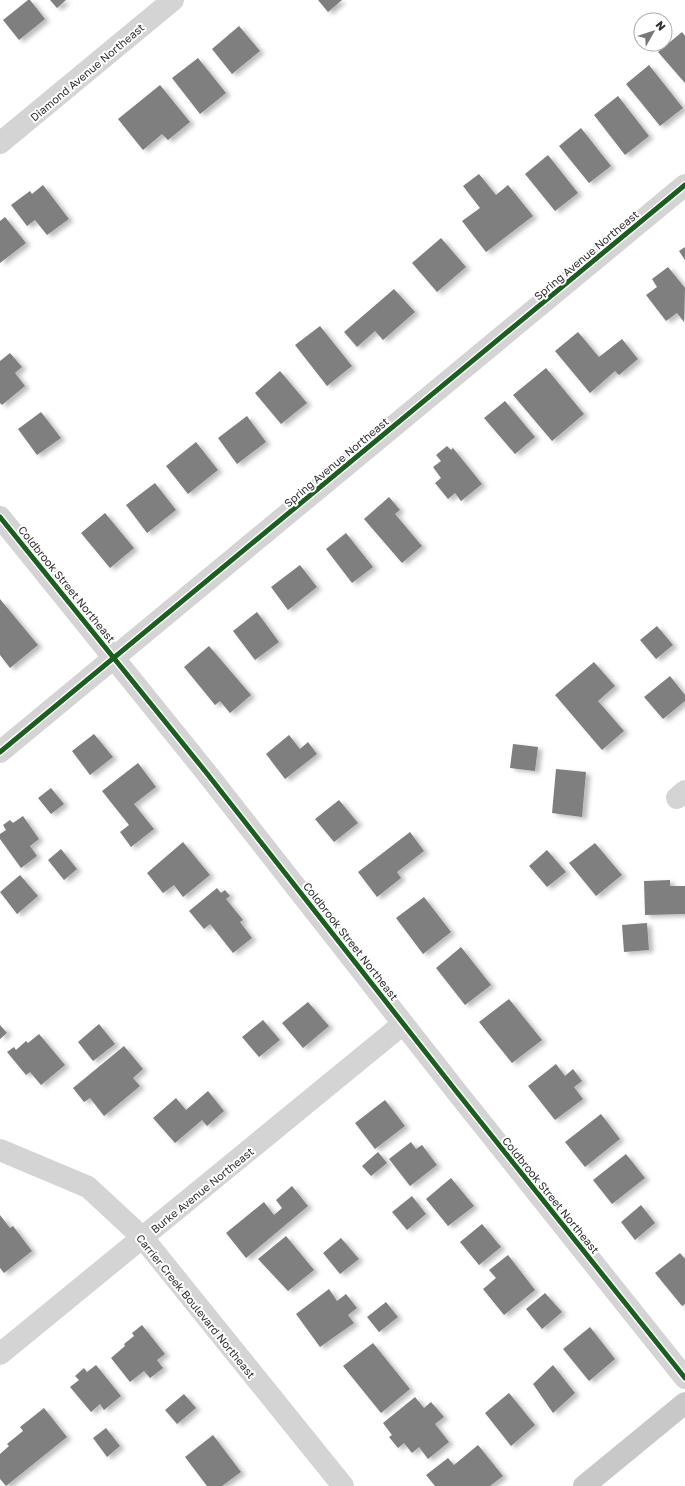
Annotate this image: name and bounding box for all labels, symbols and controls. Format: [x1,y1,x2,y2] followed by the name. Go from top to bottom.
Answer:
[633,12,673,52] north arrow
[653,18,669,33] text: N
[27,21,147,123] street label: Diamond Avenue Northeast
[531,207,641,303] street label: Spring Avenue Northeast
[281,414,391,510] street label: Spring Avenue Northeast
[16,523,118,645] street label: Coldbrook Street Northeast
[301,879,401,1003] street label: Coldbrook Street Northeast
[500,1134,602,1256] street label: Coldbrook Street Northeast
[148,1145,256,1235] street label: Burke Avenue Northeast
[134,1231,258,1381] street label: Carrier Creek Boulevard Northeast

